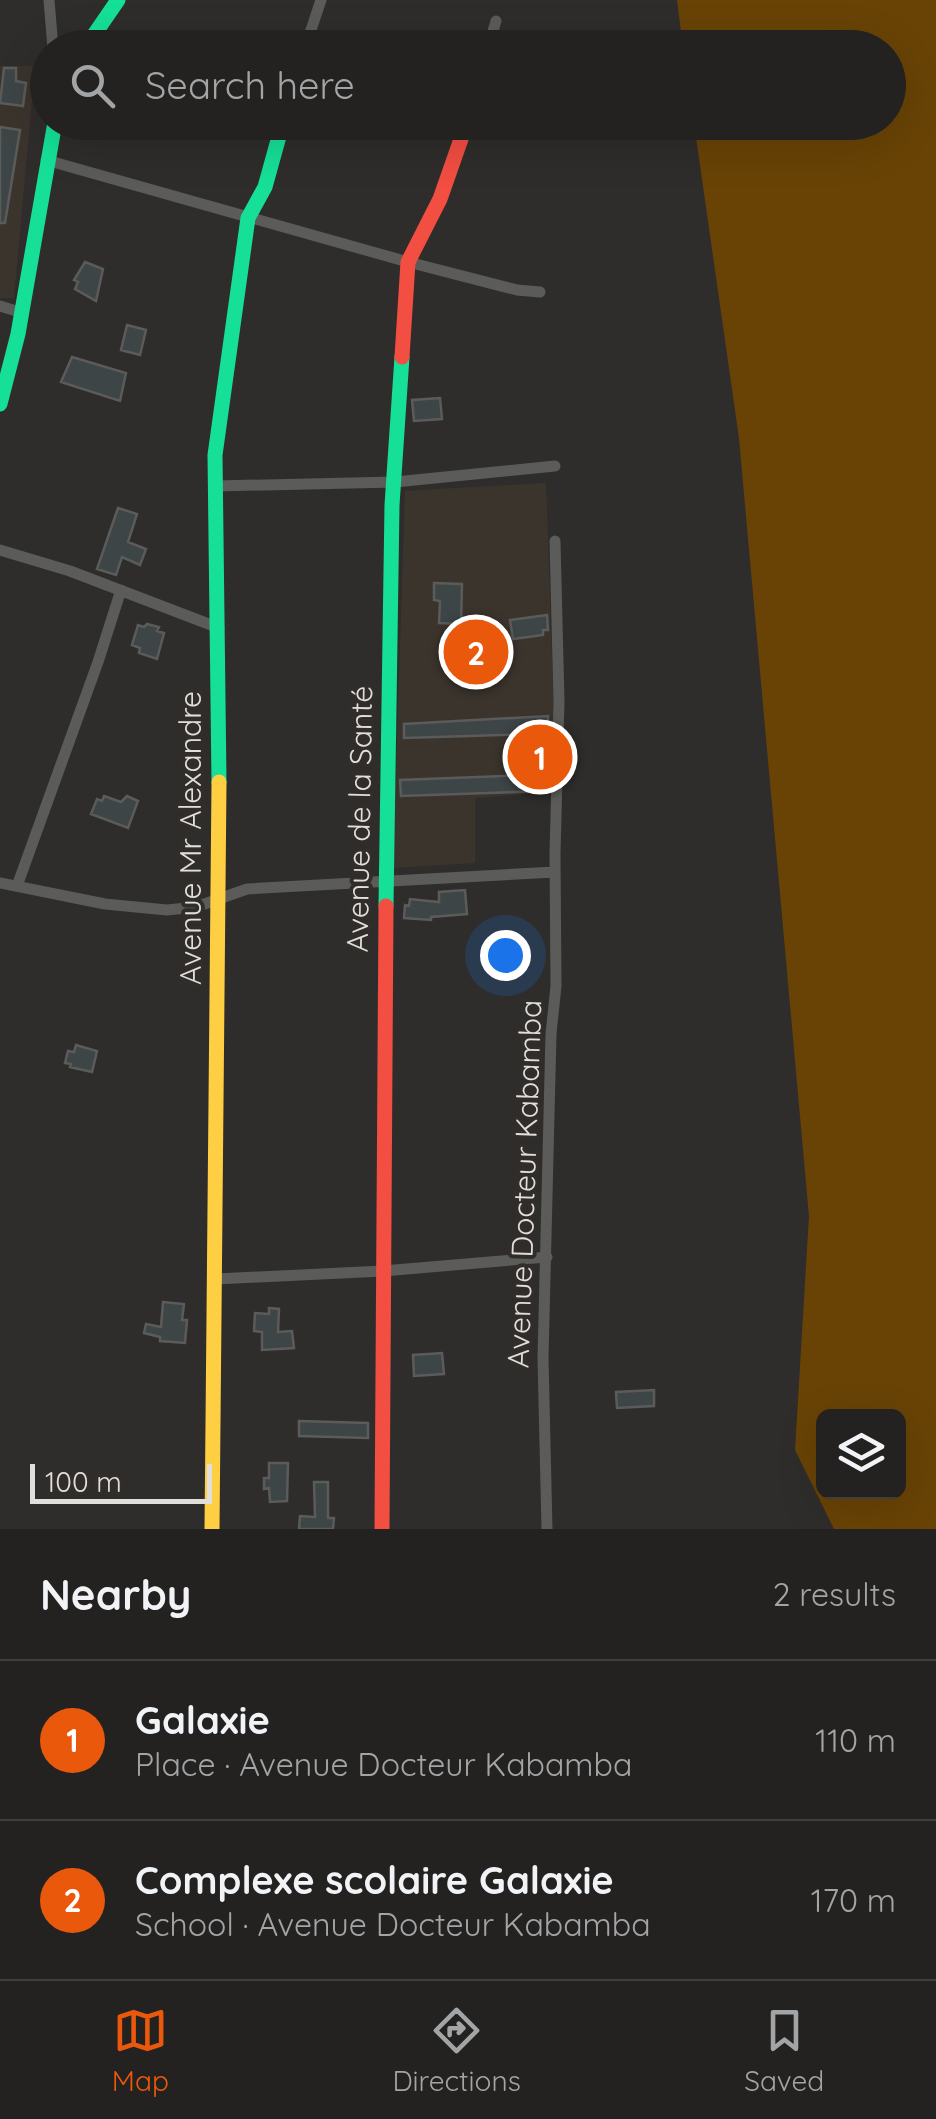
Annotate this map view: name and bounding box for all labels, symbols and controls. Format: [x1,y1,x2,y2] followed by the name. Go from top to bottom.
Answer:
[30,30,906,140] search box
[65,58,120,113] icon: search
[145,61,355,109] text: Search here
[444,614,508,690] pin: 2
[338,685,380,953] street label: Avenue de la Santé
[171,691,209,985] street label: Avenue Mr Alexandre
[508,720,572,794] pin: 1
[480,930,531,981] your location
[499,999,549,1369] street label: Avenue Docteur Kabamba
[816,1409,906,1499] map controls
[816,1409,906,1499] button: layers
[30,1459,212,1504] scale bar
[45,1464,122,1499] text: 100 m
[40,1568,191,1621] text: Nearby
[773,1574,896,1614] text: 2 results
[135,1696,270,1744] text: Galaxie
[66,1720,79,1760] text: 1
[815,1720,896,1760] text: 110 m
[135,1744,632,1784] text: Place · Avenue Docteur Kabamba
[135,1856,614,1904] text: Complexe scolaire Galaxie
[63,1880,82,1920] text: 2
[811,1880,896,1920] text: 170 m
[135,1904,651,1944] text: School · Avenue Docteur Kabamba
[112,2003,169,2098] tab: Map
[392,2003,521,2098] tab: Directions
[744,2003,824,2098] tab: Saved

